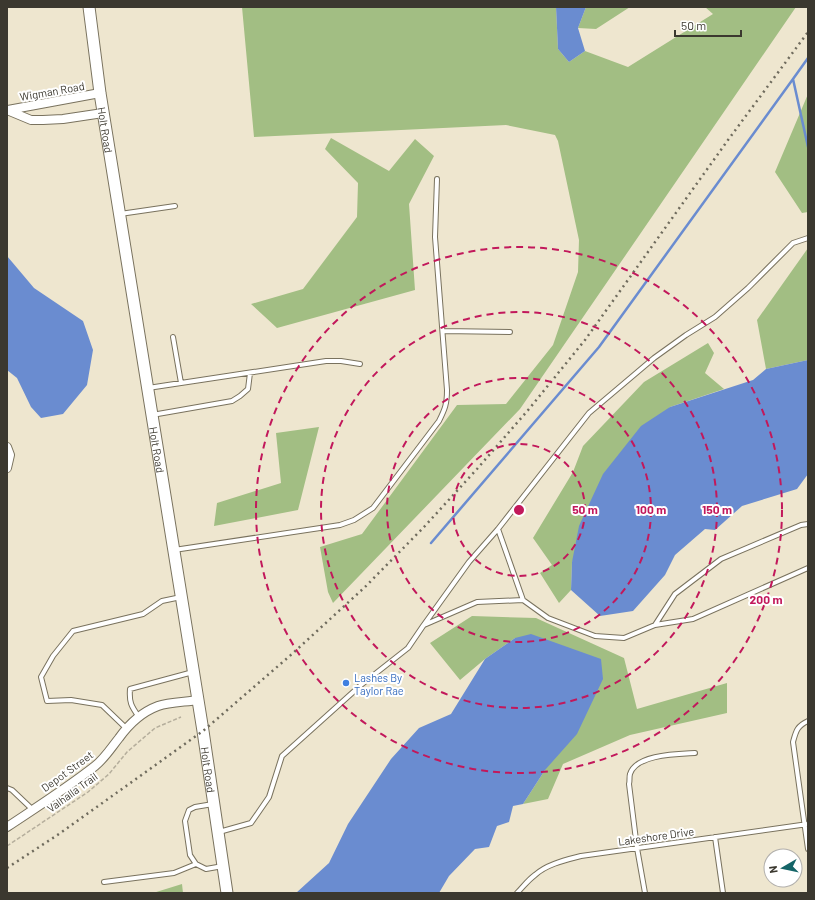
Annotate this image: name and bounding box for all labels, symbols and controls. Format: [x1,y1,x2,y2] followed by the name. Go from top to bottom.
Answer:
[675,12,741,38] scale bar
[681,18,706,32] text: 50 m
[19,79,85,103] street label: Wigman Road
[96,106,116,154] street label: Holt Road
[147,426,168,474] street label: Holt Road
[572,502,598,516] text: 50 m
[636,502,666,516] text: 100 m
[702,502,732,516] text: 150 m
[512,503,526,517] centre of rings
[750,592,782,606] text: 200 m
[354,671,404,697] place label: Lashes By Taylor Rae
[341,678,351,688] marker: Lashes By Taylor Rae
[199,746,219,793] street label: Holt Road
[39,748,95,794] street label: Depot Street
[44,769,100,815] street label: Valhalla Trail
[617,824,695,848] street label: Lakeshore Drive
[763,848,803,888] north arrow
[766,865,780,874] text: N

